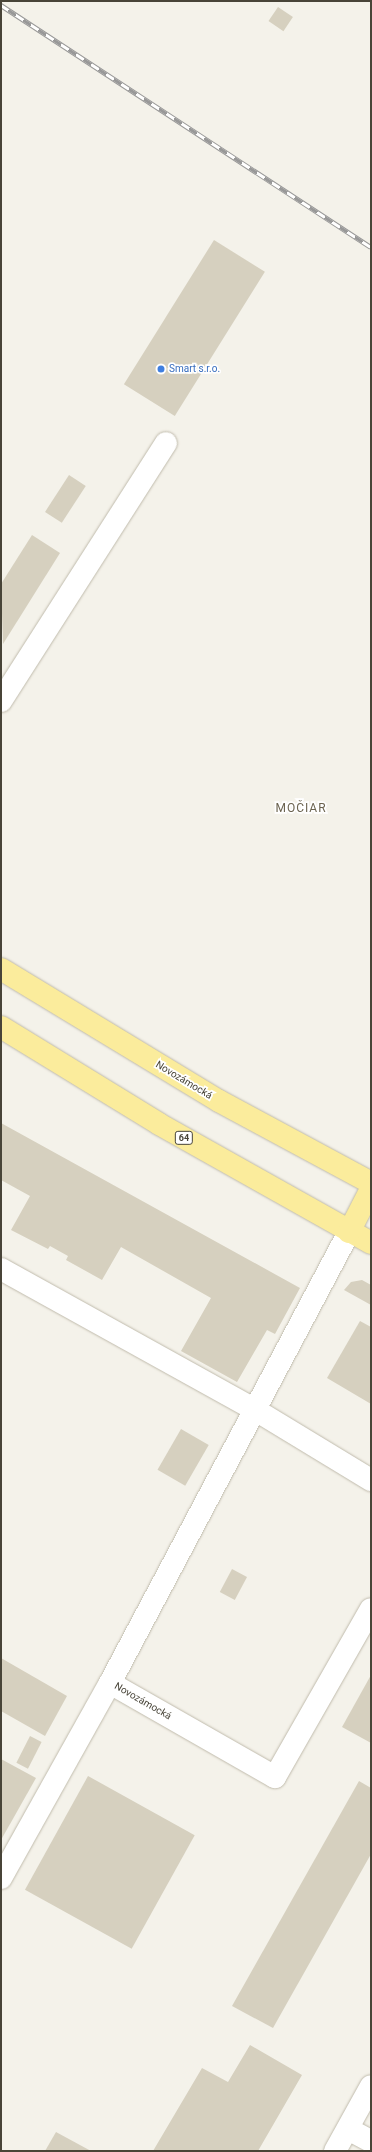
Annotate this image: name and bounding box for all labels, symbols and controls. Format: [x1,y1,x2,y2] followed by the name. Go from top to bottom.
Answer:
[169,363,220,375] place label: Smart s.r.o.
[156,364,166,374] marker: Smart s.r.o.
[275,802,327,816] district label: MOČIAR
[154,1058,214,1102] street label: Novozámocká
[174,1131,194,1145] road number: 64
[112,1680,174,1722] street label: Novozámocká

